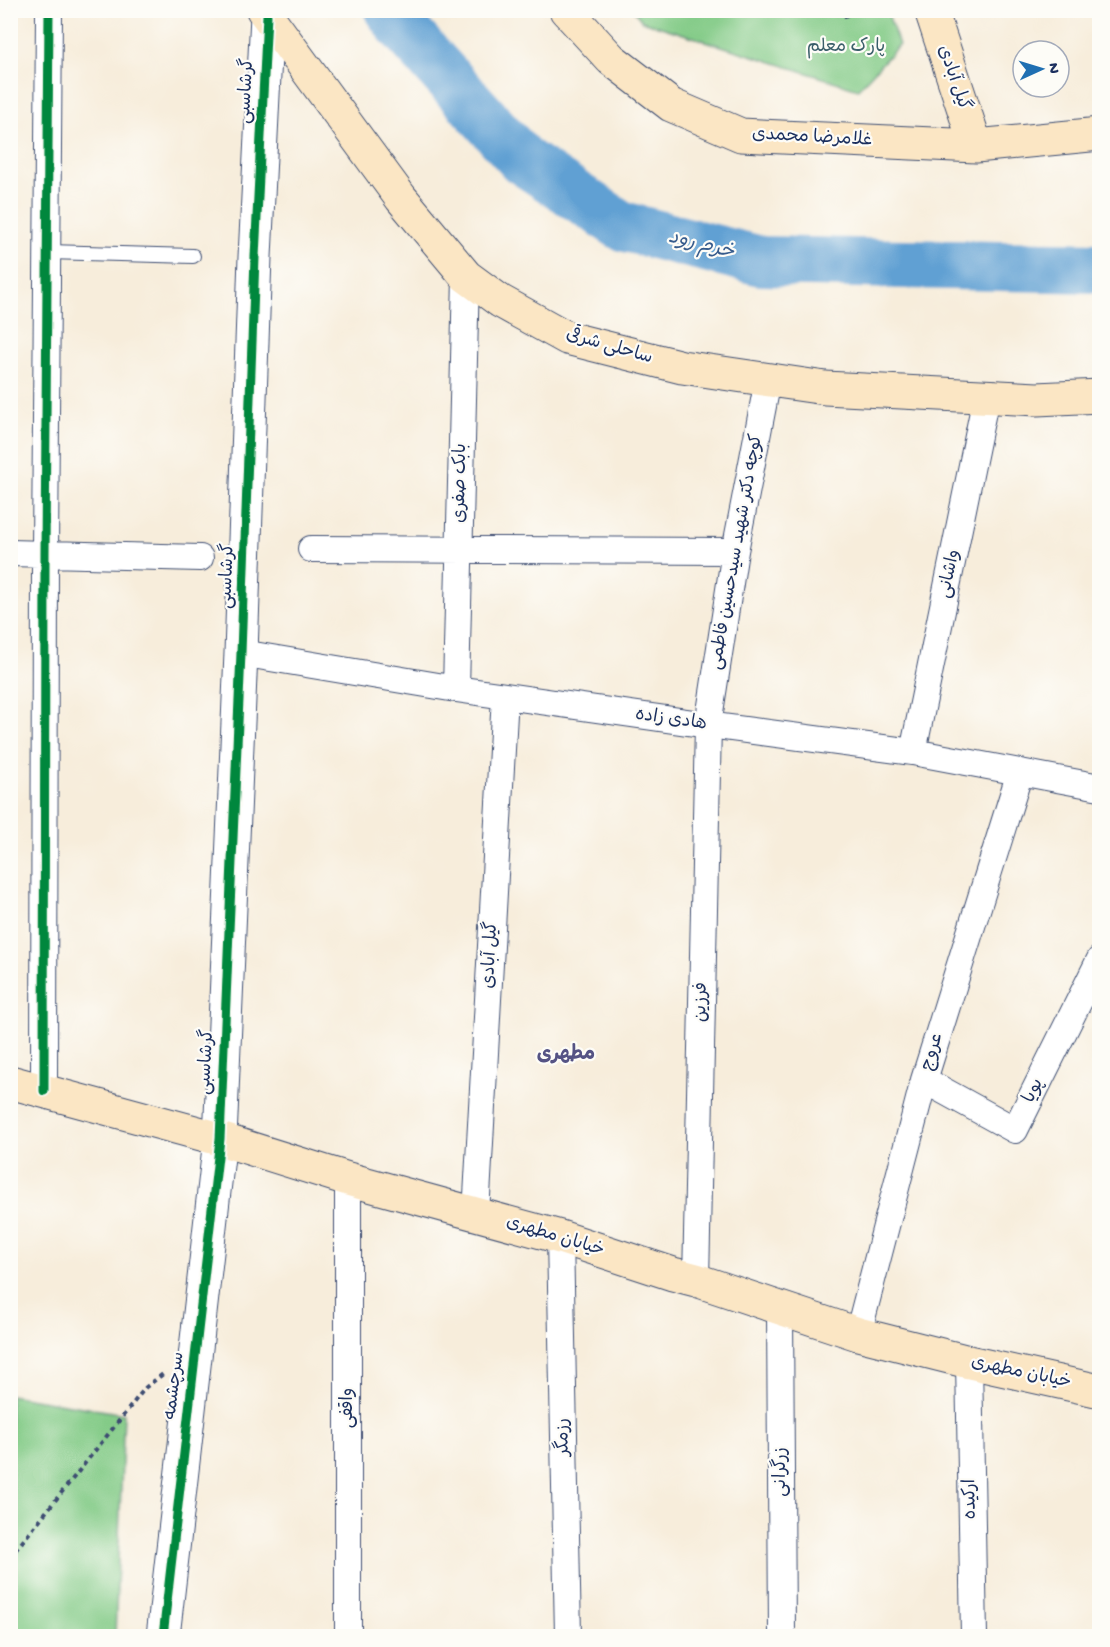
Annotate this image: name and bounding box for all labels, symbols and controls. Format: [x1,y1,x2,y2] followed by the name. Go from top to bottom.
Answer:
[807,37,885,59] park label: پارک معلم
[1011,39,1071,99] north arrow
[932,42,976,113] street label: گیل آبادی
[233,57,259,124] street label: گرشاسبی
[1043,62,1062,75] text: N
[751,124,873,152] street label: غلامرضا محمدی
[666,227,736,266] water label: خرم رود
[563,321,656,369] street label: ساحلی شرقی
[706,432,768,672] street label: کوچه دکتر شهید سیدحسین فاطمی
[450,443,472,523] street label: بابک صفری
[214,542,240,609] street label: گرشاسبی
[935,548,965,600] street label: واشانی
[634,705,708,735] street label: هادی زاده
[477,920,503,989] street label: گیل آبادی
[691,982,713,1022] street label: فرزین
[193,1028,219,1095] street label: گرشاسبی
[917,1031,949,1073] street label: عروج
[537,1043,595,1067] district label: مطهری
[1019,1075,1049,1107] street label: پویا
[503,1212,607,1262] street label: خیابان مطهری
[160,1351,190,1421] street label: سرچشمه
[969,1352,1073,1394] street label: خیابان مطهری
[338,1388,359,1428] street label: واقفی
[551,1418,575,1458] street label: رزمگر
[769,1447,792,1497] street label: زرگرانی
[960,1479,982,1519] street label: ارکیده

